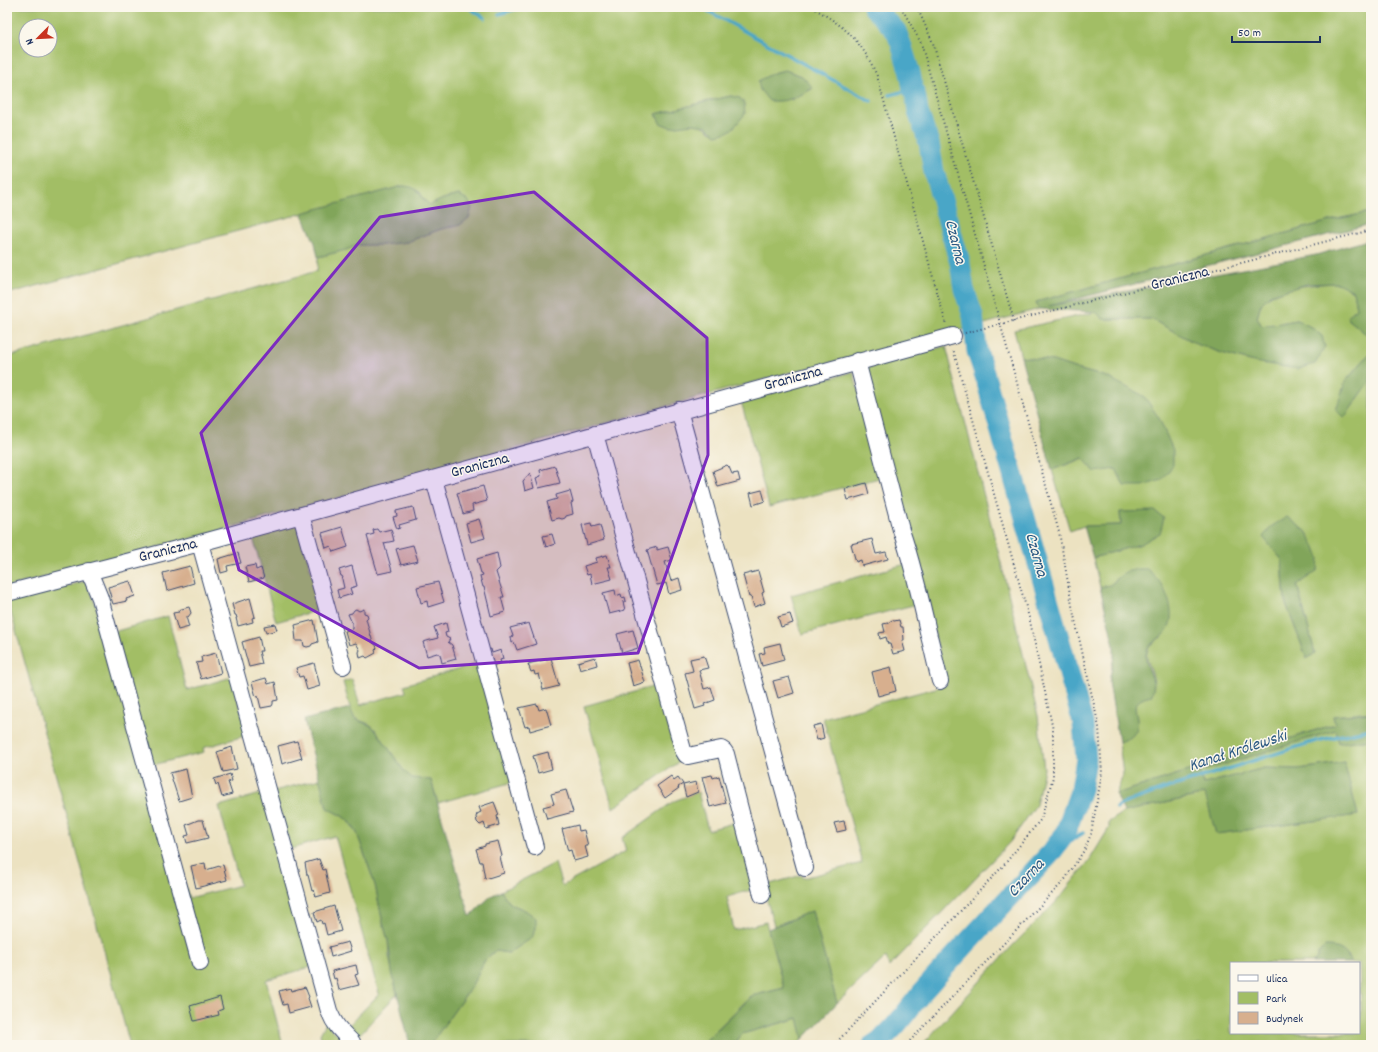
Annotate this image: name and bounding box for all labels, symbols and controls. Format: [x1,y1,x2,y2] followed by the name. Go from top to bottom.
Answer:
[18,18,58,58] north arrow
[1232,18,1320,44] scale bar
[1238,25,1261,42] text: 50 m
[22,35,39,47] text: N
[937,217,971,268] water label: Czarna
[1148,261,1212,297] street label: Graniczna
[761,360,825,398] street label: Graniczna
[448,447,512,485] street label: Graniczna
[1017,530,1053,581] water label: Czarna
[136,533,200,569] street label: Graniczna
[1186,724,1293,779] water label: Kanał Królewski
[1003,854,1052,904] water label: Czarna
[1230,962,1360,1034] legend
[1266,971,1288,988] text: Ulica
[1266,991,1287,1008] text: Park
[1266,1011,1303,1028] text: Budynek

